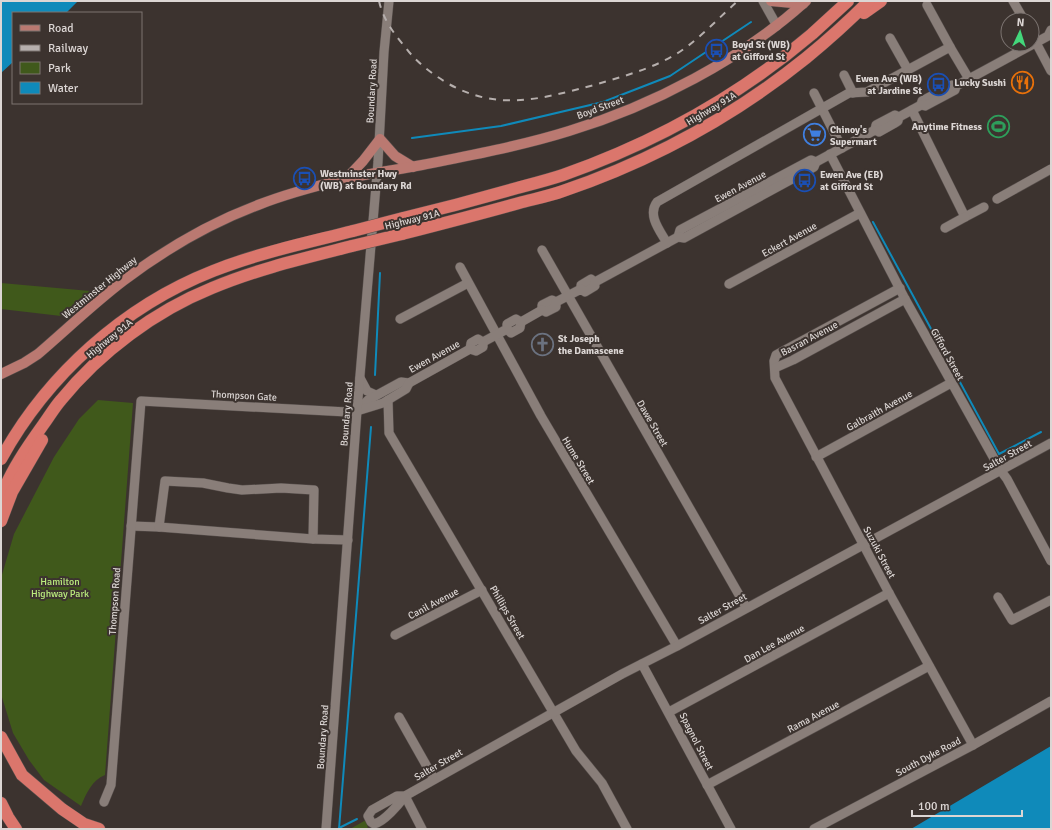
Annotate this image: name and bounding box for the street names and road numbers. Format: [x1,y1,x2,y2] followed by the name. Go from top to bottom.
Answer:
[364,58,380,124] street label: Boundary Road
[684,89,739,128] street label: Highway 91A
[575,94,626,122] street label: Boyd Street
[713,168,768,205] street label: Ewen Avenue
[384,207,441,233] street label: Highway 91A
[760,220,819,260] street label: Eckert Avenue
[60,254,140,322] street label: Westminster Highway
[84,317,135,361] street label: Highway 91A
[779,319,840,359] street label: Basran Avenue
[928,326,967,383] street label: Gifford Street
[407,338,462,376] street label: Ewen Avenue
[338,381,356,447] street label: Boundary Road
[211,388,277,404] street label: Thompson Gate
[844,388,915,434] street label: Galbraith Avenue
[634,398,671,449] street label: Dawe Street
[559,435,597,487] street label: Hume Street
[981,437,1034,474] street label: Salter Street
[860,525,898,581] street label: Suzuki Street
[107,567,123,635] street label: Thompson Road
[487,583,528,642] street label: Phillips Street
[406,586,461,622] street label: Canil Avenue
[696,590,749,627] street label: Salter Street
[742,622,807,666] street label: Dan Lee Avenue
[785,698,842,736] street label: Rama Avenue
[315,704,331,770] street label: Boundary Road
[676,711,716,773] street label: Spagnol Street
[894,735,963,779] street label: South Dyke Road
[412,746,465,783] street label: Salter Street

